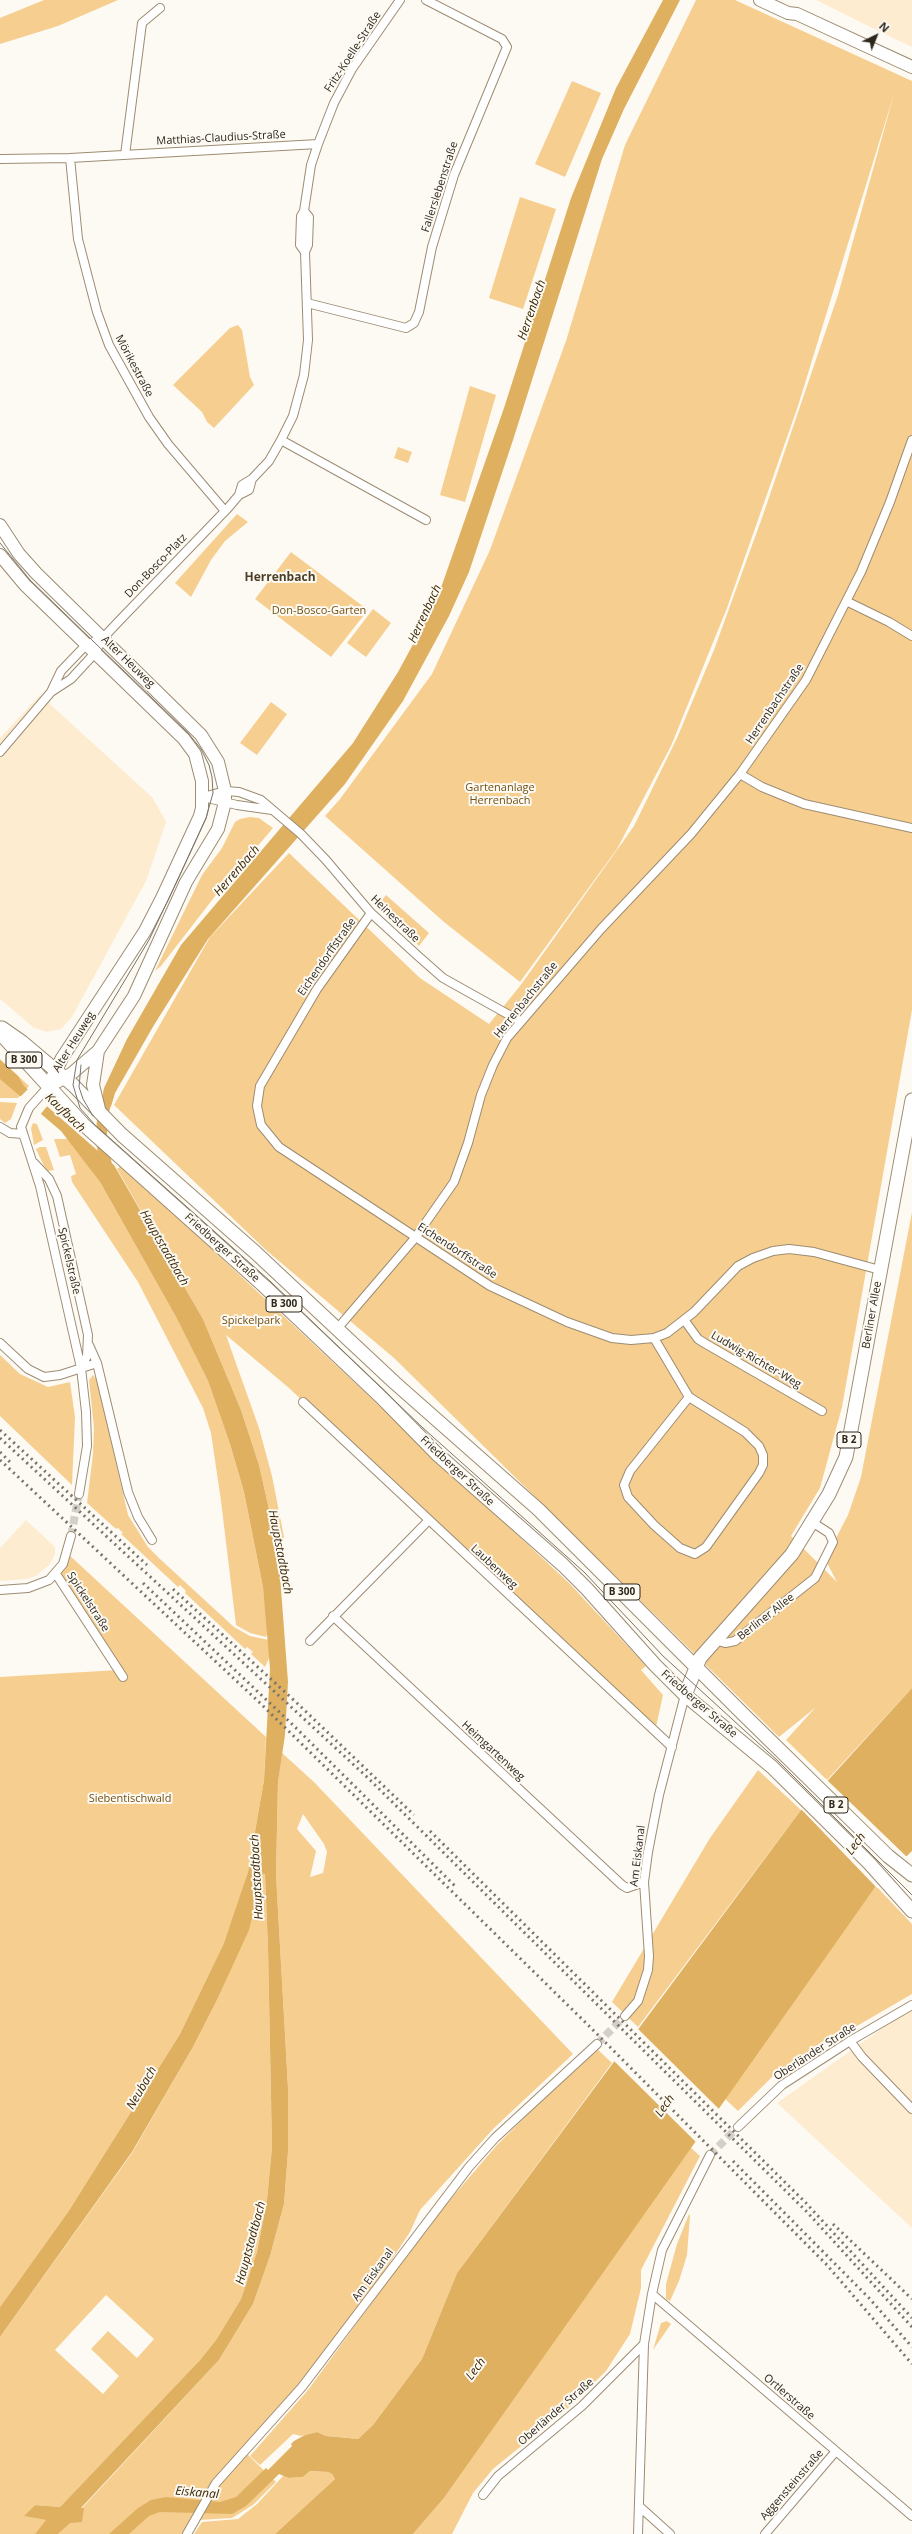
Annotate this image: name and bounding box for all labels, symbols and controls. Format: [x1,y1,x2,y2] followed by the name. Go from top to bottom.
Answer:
[322,9,384,95] street label: Fritz-Koelle-Straße
[856,16,896,56] north arrow
[876,18,893,35] text: N
[156,128,286,148] street label: Matthias-Claudius-Straße
[419,140,461,234] street label: Fallerslebenstraße
[515,278,549,342] water label: Herrenbach
[112,333,156,399] street label: Mörikestraße
[122,531,190,601] street label: Don-Bosco-Platz
[244,571,316,585] district label: Herrenbach
[405,583,445,645] water label: Herrenbach
[272,604,366,618] park label: Don-Bosco-Garten
[99,633,157,691] street label: Alter Heuweg
[743,661,807,747] street label: Herrenbachstraße
[465,781,535,807] park label: Gartenanlage Herrenbach
[211,843,263,899] water label: Herrenbach
[368,892,422,946] street label: Heinestraße
[295,916,359,998] street label: Eichendorffstraße
[491,959,561,1041] street label: Herrenbachstraße
[50,1009,98,1075] street label: Alter Heuweg
[6,1052,42,1068] road number: B 300
[42,1090,88,1136] water label: Kaufbach
[136,1207,192,1289] water label: Hauptstadtbach
[182,1211,262,1285] street label: Friedberger Straße
[415,1220,499,1282] street label: Eichendorffstraße
[55,1226,83,1296] street label: Spickelstraße
[860,1280,884,1350] street label: Berliner Allee
[266,1296,302,1312] road number: B 300
[222,1314,280,1328] park label: Spickelpark
[709,1329,803,1391] street label: Ludwig-Richter-Weg
[837,1432,861,1448] road number: B 2
[417,1433,497,1509] street label: Friedberger Straße
[265,1509,295,1595] water label: Hauptstadtbach
[468,1542,520,1592] street label: Laubenweg
[64,1570,112,1634] street label: Spickelstraße
[604,1584,640,1600] road number: B 300
[735,1591,797,1643] street label: Berliner Allee
[658,1667,740,1741] street label: Friedberger Straße
[459,1718,527,1784] street label: Heimgartenweg
[89,1792,171,1806] park label: Siebentischwald
[824,1797,848,1813] road number: B 2
[628,1825,648,1887] street label: Am Eiskanal
[843,1830,869,1858] water label: Lech
[248,1834,266,1920] water label: Hauptstadtbach
[771,2020,859,2084] street label: Oberländer Straße
[124,2064,160,2112] water label: Neubach
[652,2092,678,2120] water label: Lech
[233,2200,269,2286] water label: Hauptstadtbach
[350,2246,396,2304] street label: Am Eiskanal
[463,2355,489,2383] water label: Lech
[761,2371,817,2423] street label: Ortlerstraße
[516,2376,596,2448] street label: Oberländer Straße
[758,2447,826,2523] street label: Aggensteinstraße
[175,2484,219,2502] water label: Eiskanal

